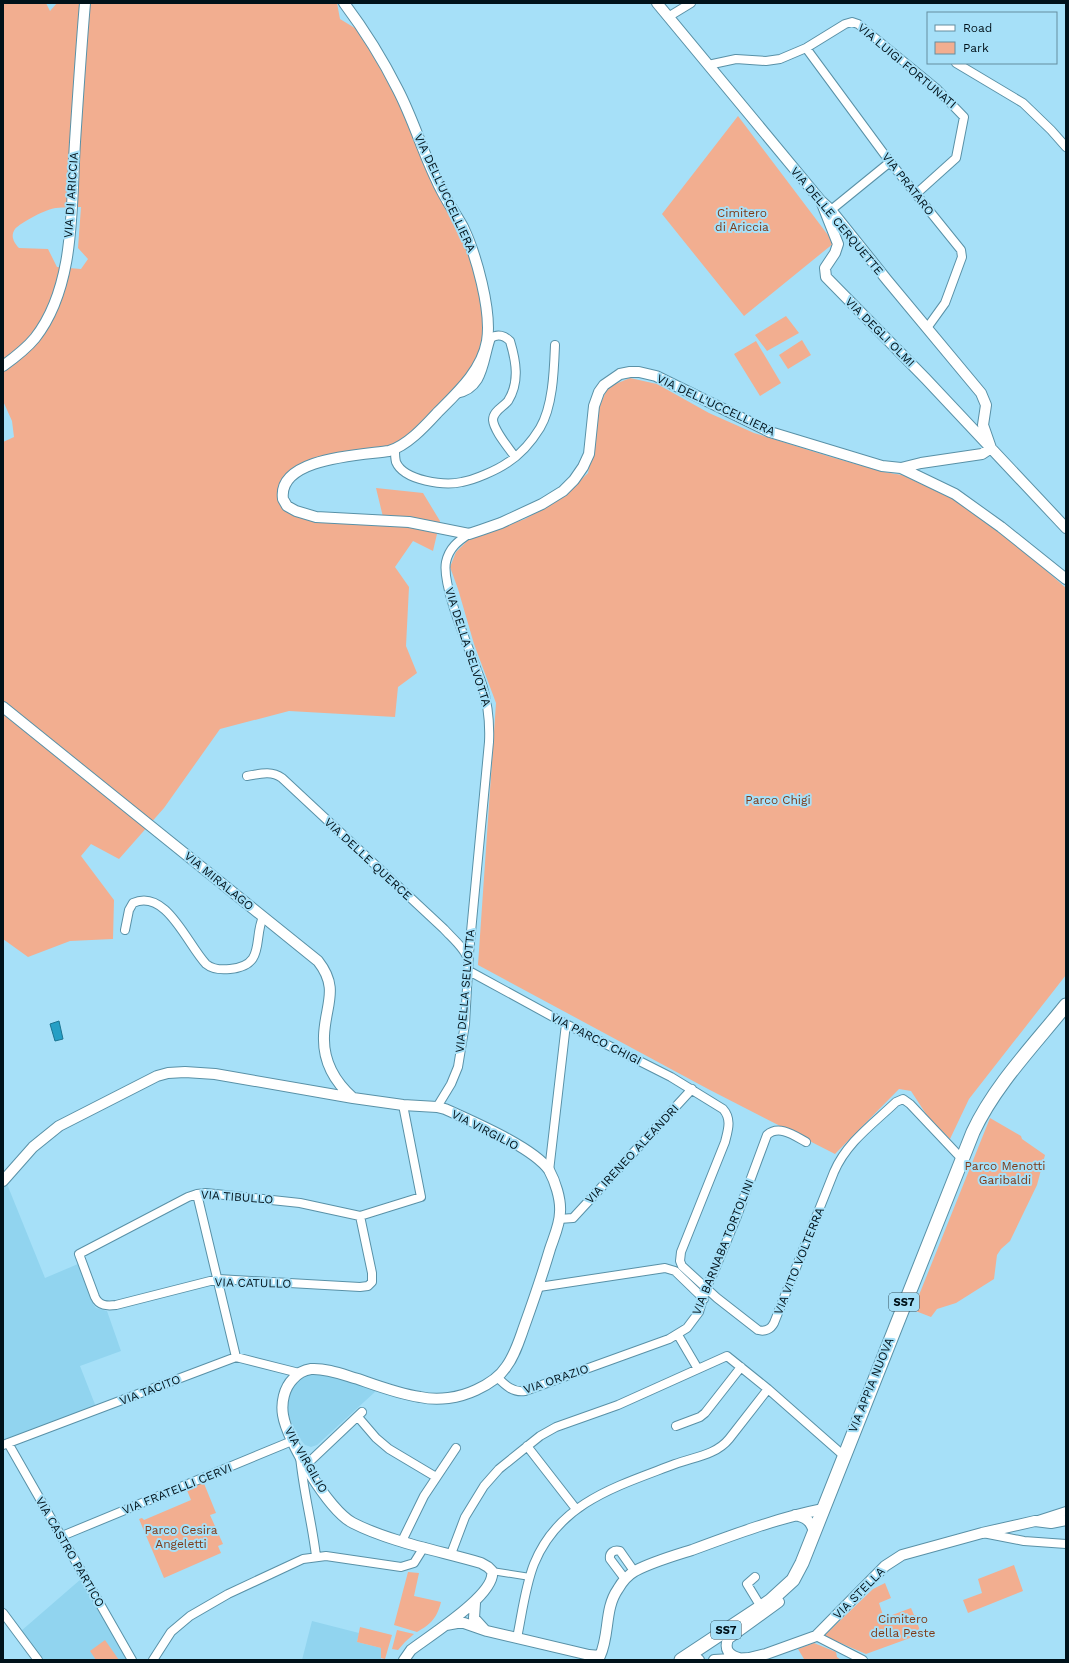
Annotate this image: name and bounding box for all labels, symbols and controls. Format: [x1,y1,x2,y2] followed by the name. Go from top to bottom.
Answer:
[927,12,1057,64] legend
[855,21,959,111] street label: VIA LUIGI FORTUNATI
[963,21,992,35] text: Road
[963,41,989,55] text: Park
[411,132,479,254] street label: VIA DELL'UCCELLIERA
[879,150,937,218] street label: VIA PRATARO
[61,152,81,238] street label: VIA DI ARICCIA
[788,164,886,278] street label: VIA DELLE CERQUETTE
[715,206,769,234] park label: Cimitero di Ariccia
[842,294,918,370] street label: VIA DEGLI OLMI
[655,371,777,439] street label: VIA DELL'UCCELLIERA
[442,586,494,708] street label: VIA DELLA SELVOTTA
[745,793,811,807] park label: Parco Chigi
[321,815,415,903] street label: VIA DELLE QUERCE
[182,849,256,913] street label: VIA MIRALAGO
[453,929,477,1053] street label: VIA DELLA SELVOTTA
[548,1010,644,1068] street label: VIA PARCO CHIGI
[582,1101,682,1207] street label: VIA IRENEO ALEANDRI
[449,1107,521,1153] street label: VIA VIRGILIO
[965,1159,1045,1187] park label: Parco Menotti Garibaldi
[689,1177,757,1317] street label: VIA BARNABA TORTOLINI
[200,1187,274,1207] street label: VIA TIBULLO
[771,1205,827,1317] street label: VIA VITO VOLTERRA
[215,1275,292,1291] street label: VIA CATULLO
[889,1293,919,1311] road number: SS7
[846,1335,896,1434] street label: VIA APPIA NUOVA
[522,1361,590,1397] street label: VIA ORAZIO
[118,1372,182,1408] street label: VIA TACITO
[282,1425,330,1495] street label: VIA VIRGILIO
[120,1461,234,1517] street label: VIA FRATELLI CERVI
[33,1494,107,1610] street label: VIA CASTRO PARTICO
[144,1523,218,1551] park label: Parco Cesira Angeletti
[830,1564,888,1622] street label: VIA STELLA
[871,1612,935,1640] park label: Cimitero della Peste
[711,1621,741,1639] road number: SS7

